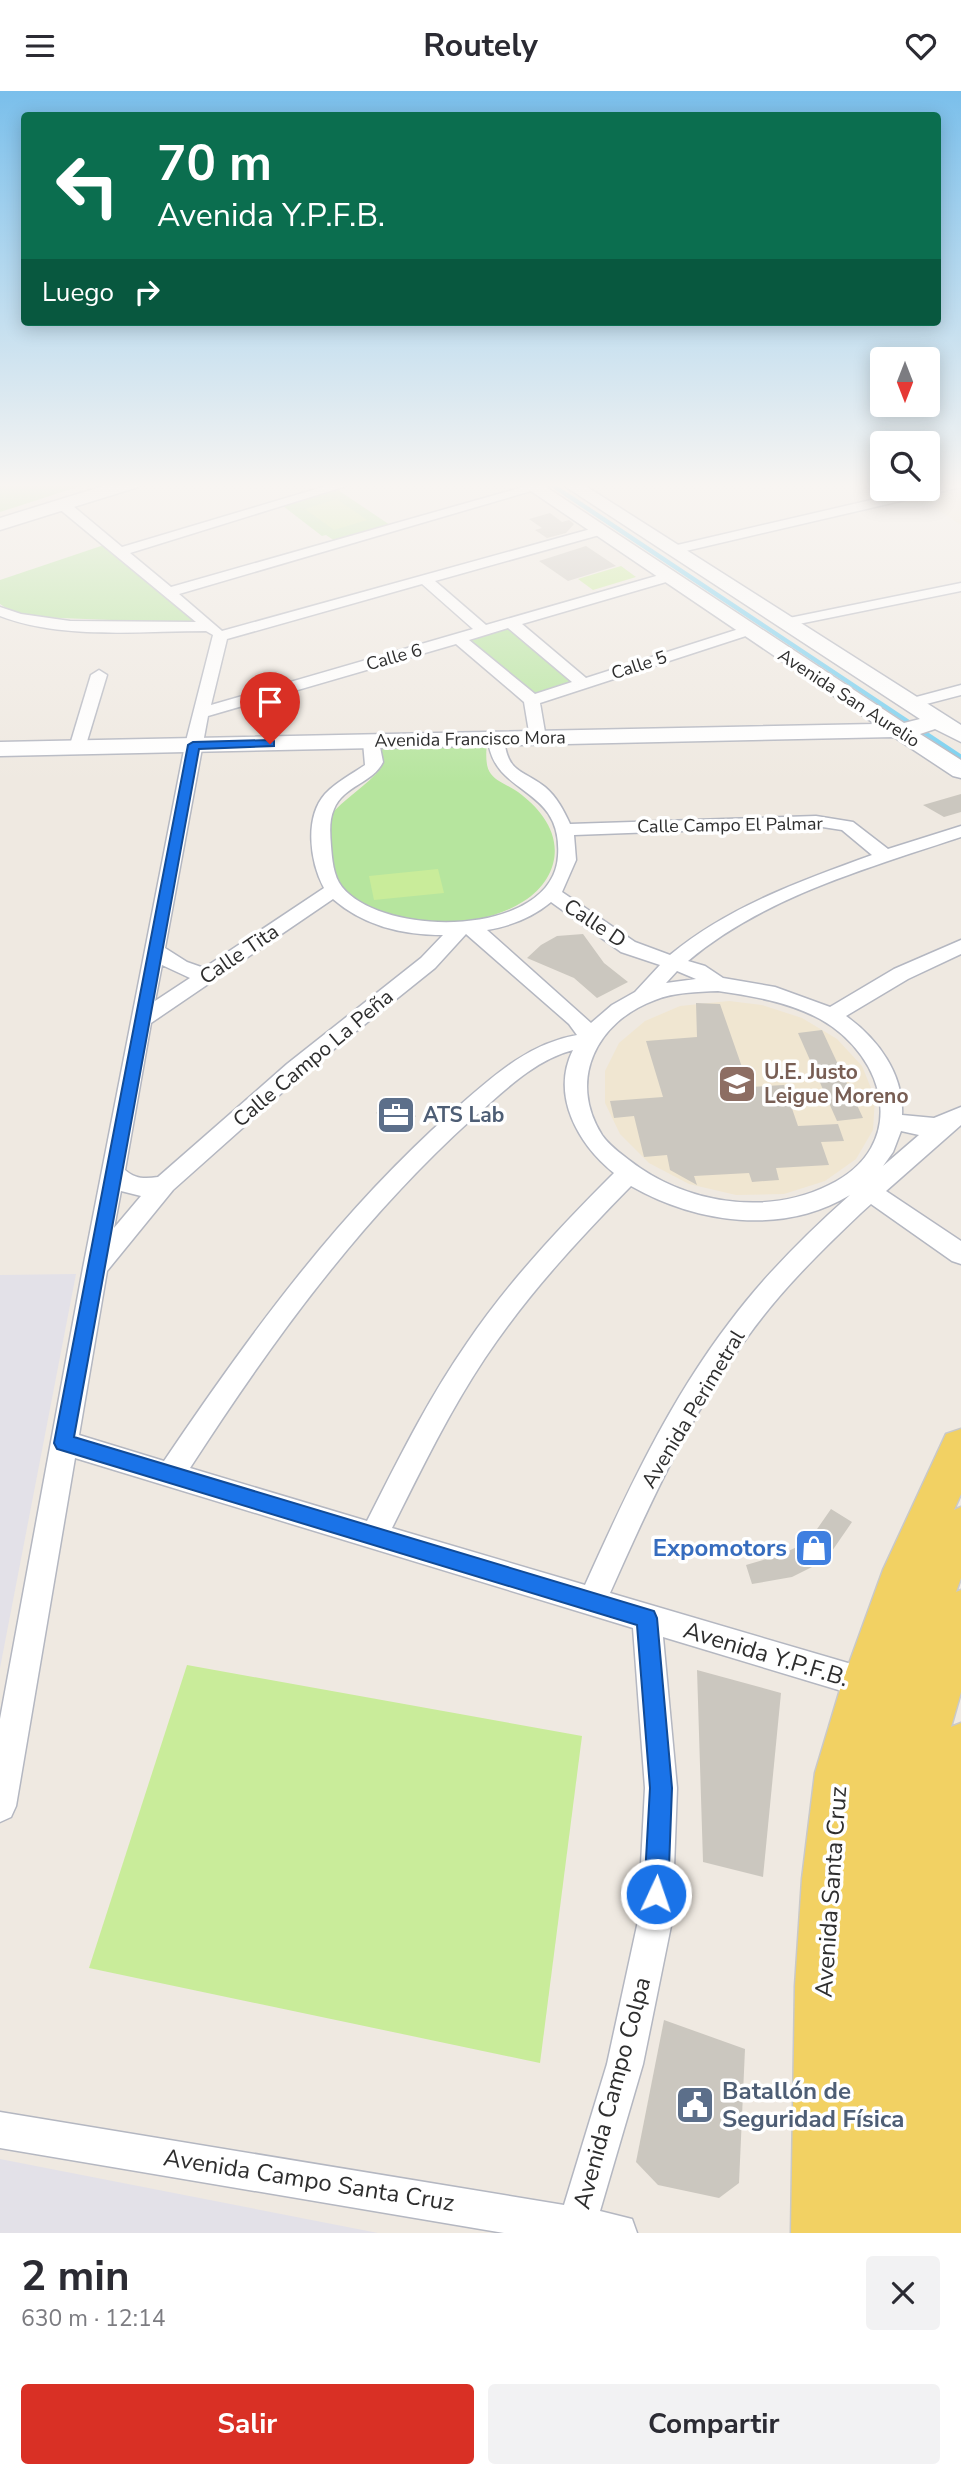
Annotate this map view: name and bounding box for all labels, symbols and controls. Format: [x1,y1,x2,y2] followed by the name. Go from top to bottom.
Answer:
[423,24,538,67] text: Routely
[21,27,59,65] icon: menu
[902,27,940,65] icon: heart
[157,130,272,197] text: 70 m
[42,140,133,231] icon: left
[157,194,385,237] text: Avenida Y.P.F.B.
[128,273,166,311] icon: right
[42,275,114,310] text: Luego
[870,347,940,417] north arrow
[870,347,940,501] map controls
[870,431,940,501] button: search
[363,638,425,676] street label: Calle 6
[773,643,925,753] street label: Avenida San Aurelio
[608,645,670,685] street label: Calle 5
[240,672,300,744] pin
[251,683,289,721] icon: arrive
[374,725,566,753] street label: Avenida Francisco Mora
[637,811,824,839] street label: Calle Campo El Palmar
[558,892,632,954] street label: Calle D
[194,917,284,991] street label: Calle Tita
[227,983,399,1133] street label: Calle Campo La Peña
[764,1058,908,1110] place label: U.E. Justo Leigue Moreno
[716,1063,758,1105] school or university icon: U.E. Justo Leigue Moreno
[375,1094,417,1136] office icon: ATS Lab
[423,1101,504,1129] place label: ATS Lab
[635,1324,752,1493] street label: Avenida Perimetral
[793,1527,835,1569] shop icon: Expomotors
[653,1532,787,1564] place label: Expomotors
[680,1614,852,1694] street label: Avenida Y.P.F.B.
[808,1785,854,1999] street label: Avenida Santa Cruz
[619,1857,693,1931] position arrow
[566,1973,658,2213] street label: Avenida Campo Colpa
[722,2075,904,2135] place label: Batallón de Seguridad Física
[674,2084,716,2126] public building icon: Batallón de Seguridad Física
[161,2141,457,2219] street label: Avenida Campo Santa Cruz
[21,2248,130,2305] text: 2 min
[866,2256,940,2330] button: close
[21,2303,166,2334] text: 630 m · 12:14
[21,2384,474,2464] button: Salir
[488,2384,940,2464] button: Compartir

